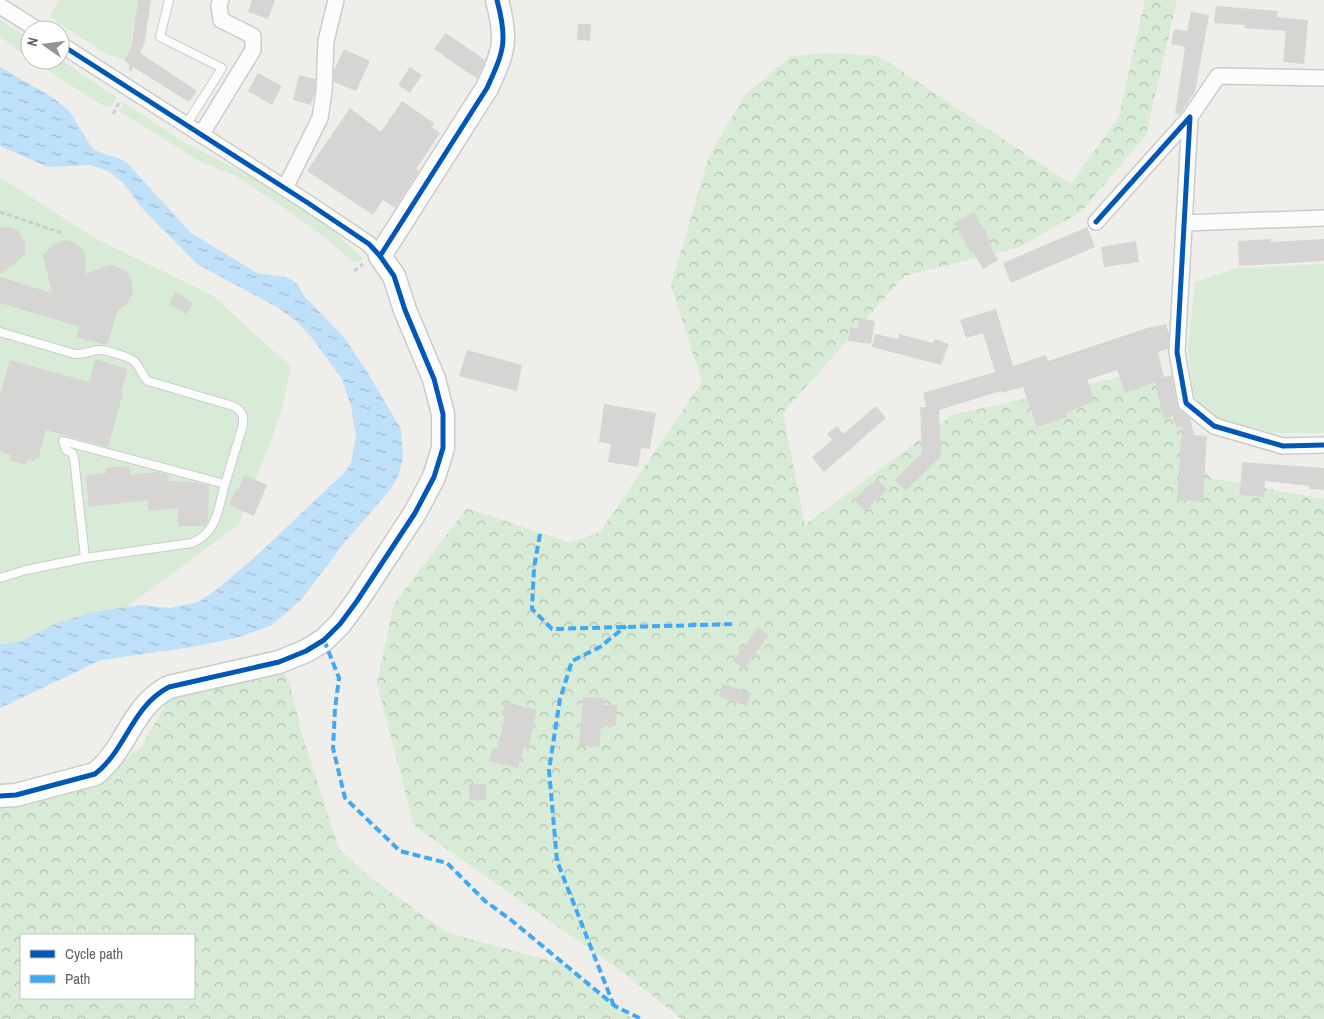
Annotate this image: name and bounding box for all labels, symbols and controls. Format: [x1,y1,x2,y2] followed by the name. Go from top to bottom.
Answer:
[20,20,70,70] north arrow
[23,36,42,48] text: N
[20,934,195,999] legend
[65,943,123,964] text: Cycle path
[65,968,90,989] text: Path

